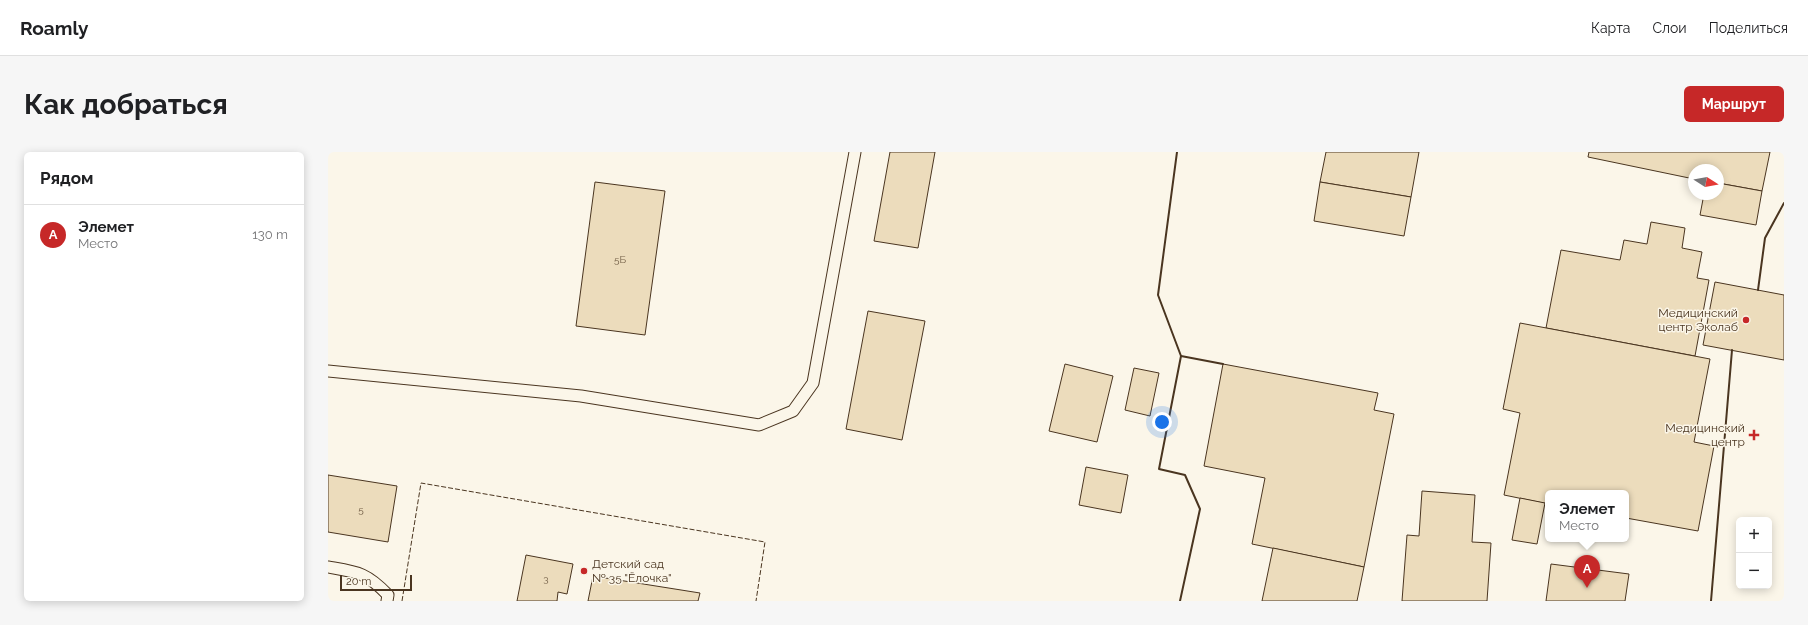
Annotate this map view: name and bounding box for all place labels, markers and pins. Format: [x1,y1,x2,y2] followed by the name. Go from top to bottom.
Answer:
[1658,306,1738,334] place label: Медицинский центр Эколаб
[1741,315,1751,325] marker: Медицинский центр Эколаб
[1665,421,1745,449] place label: Медицинский центр
[1748,429,1760,441] marker: Медицинский центр
[1574,555,1600,588] pin: A
[592,557,672,585] place label: Детский сад № 35 "Ёлочка"
[579,566,589,576] marker: Детский сад № 35 "Ёлочка"

